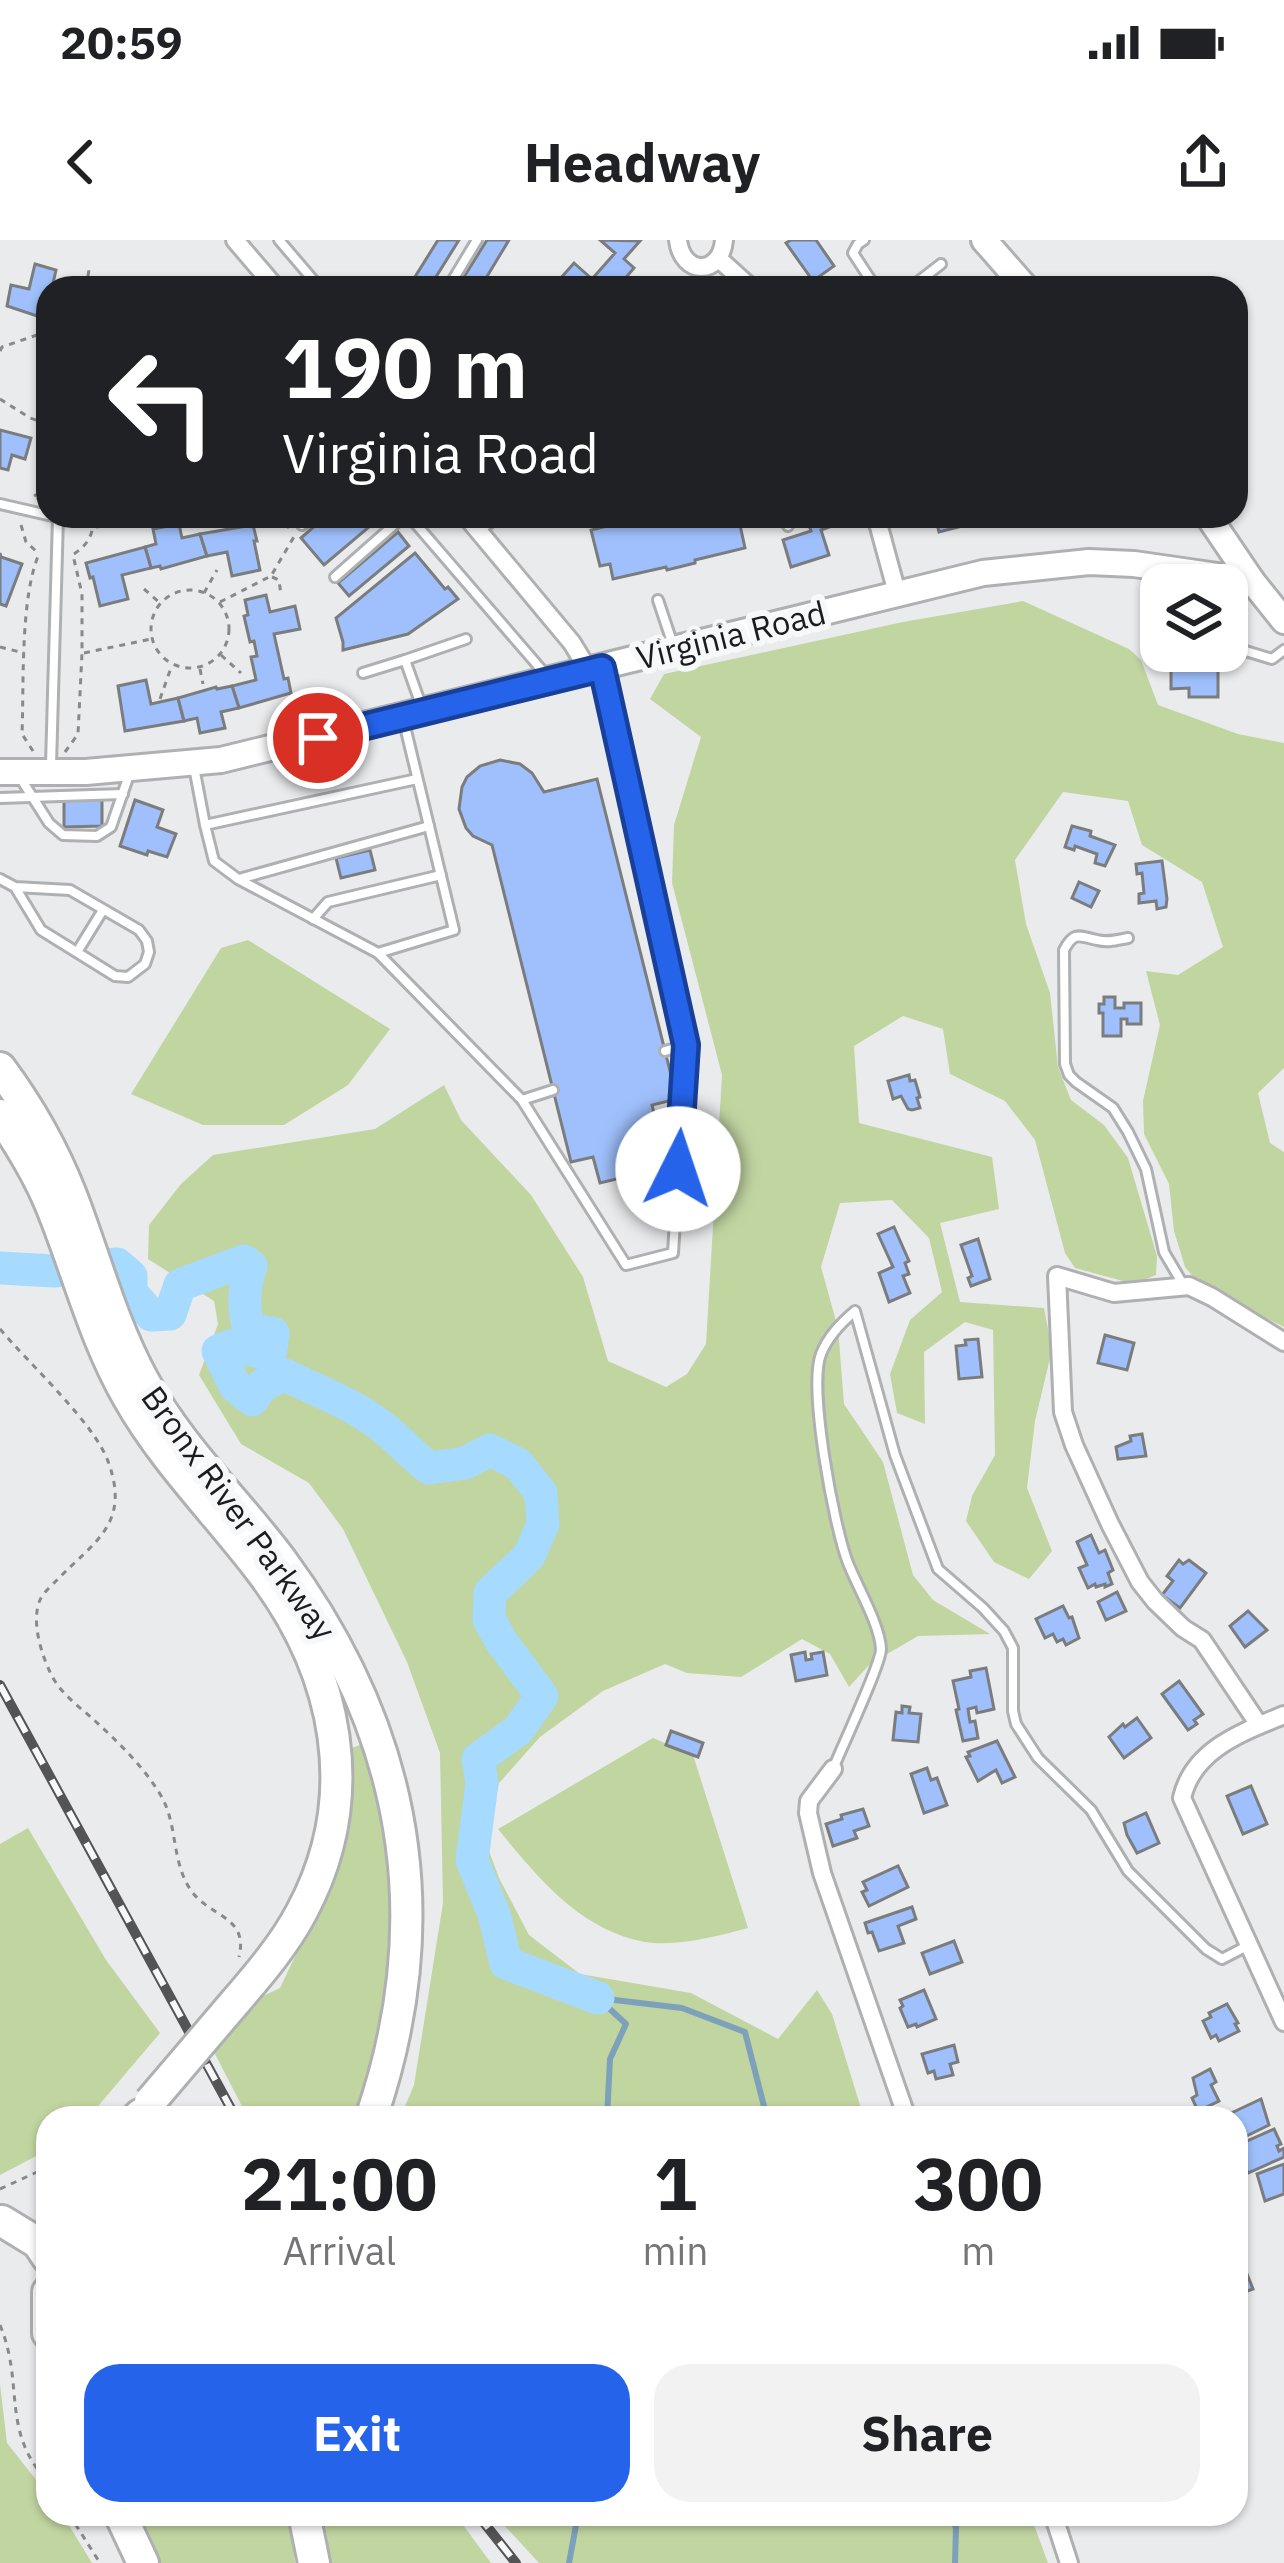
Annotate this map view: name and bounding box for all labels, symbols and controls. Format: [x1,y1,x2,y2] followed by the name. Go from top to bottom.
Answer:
[60,13,183,71] text: 20:59
[524,127,760,197] text: Headway
[48,129,114,195] icon: back
[1170,129,1236,195] icon: share
[282,312,528,421] text: 190 m
[84,324,240,480] icon: left
[282,418,599,488] text: Virginia Road
[1140,564,1248,672] map controls
[1140,564,1248,672] button: layers
[632,590,830,679] street label: Virginia Road
[267,687,369,789] pin
[285,705,351,771] icon: arrive
[615,1106,741,1232] position arrow
[133,1377,346,1648] street label: Bronx River Parkway
[241,2136,438,2230] text: 21:00
[654,2136,697,2230] text: 1
[913,2136,1043,2230] text: 300
[282,2225,396,2276] text: Arrival
[643,2225,708,2276] text: min
[961,2225,995,2276] text: m
[84,2364,630,2502] button: Exit
[654,2364,1200,2502] button: Share

